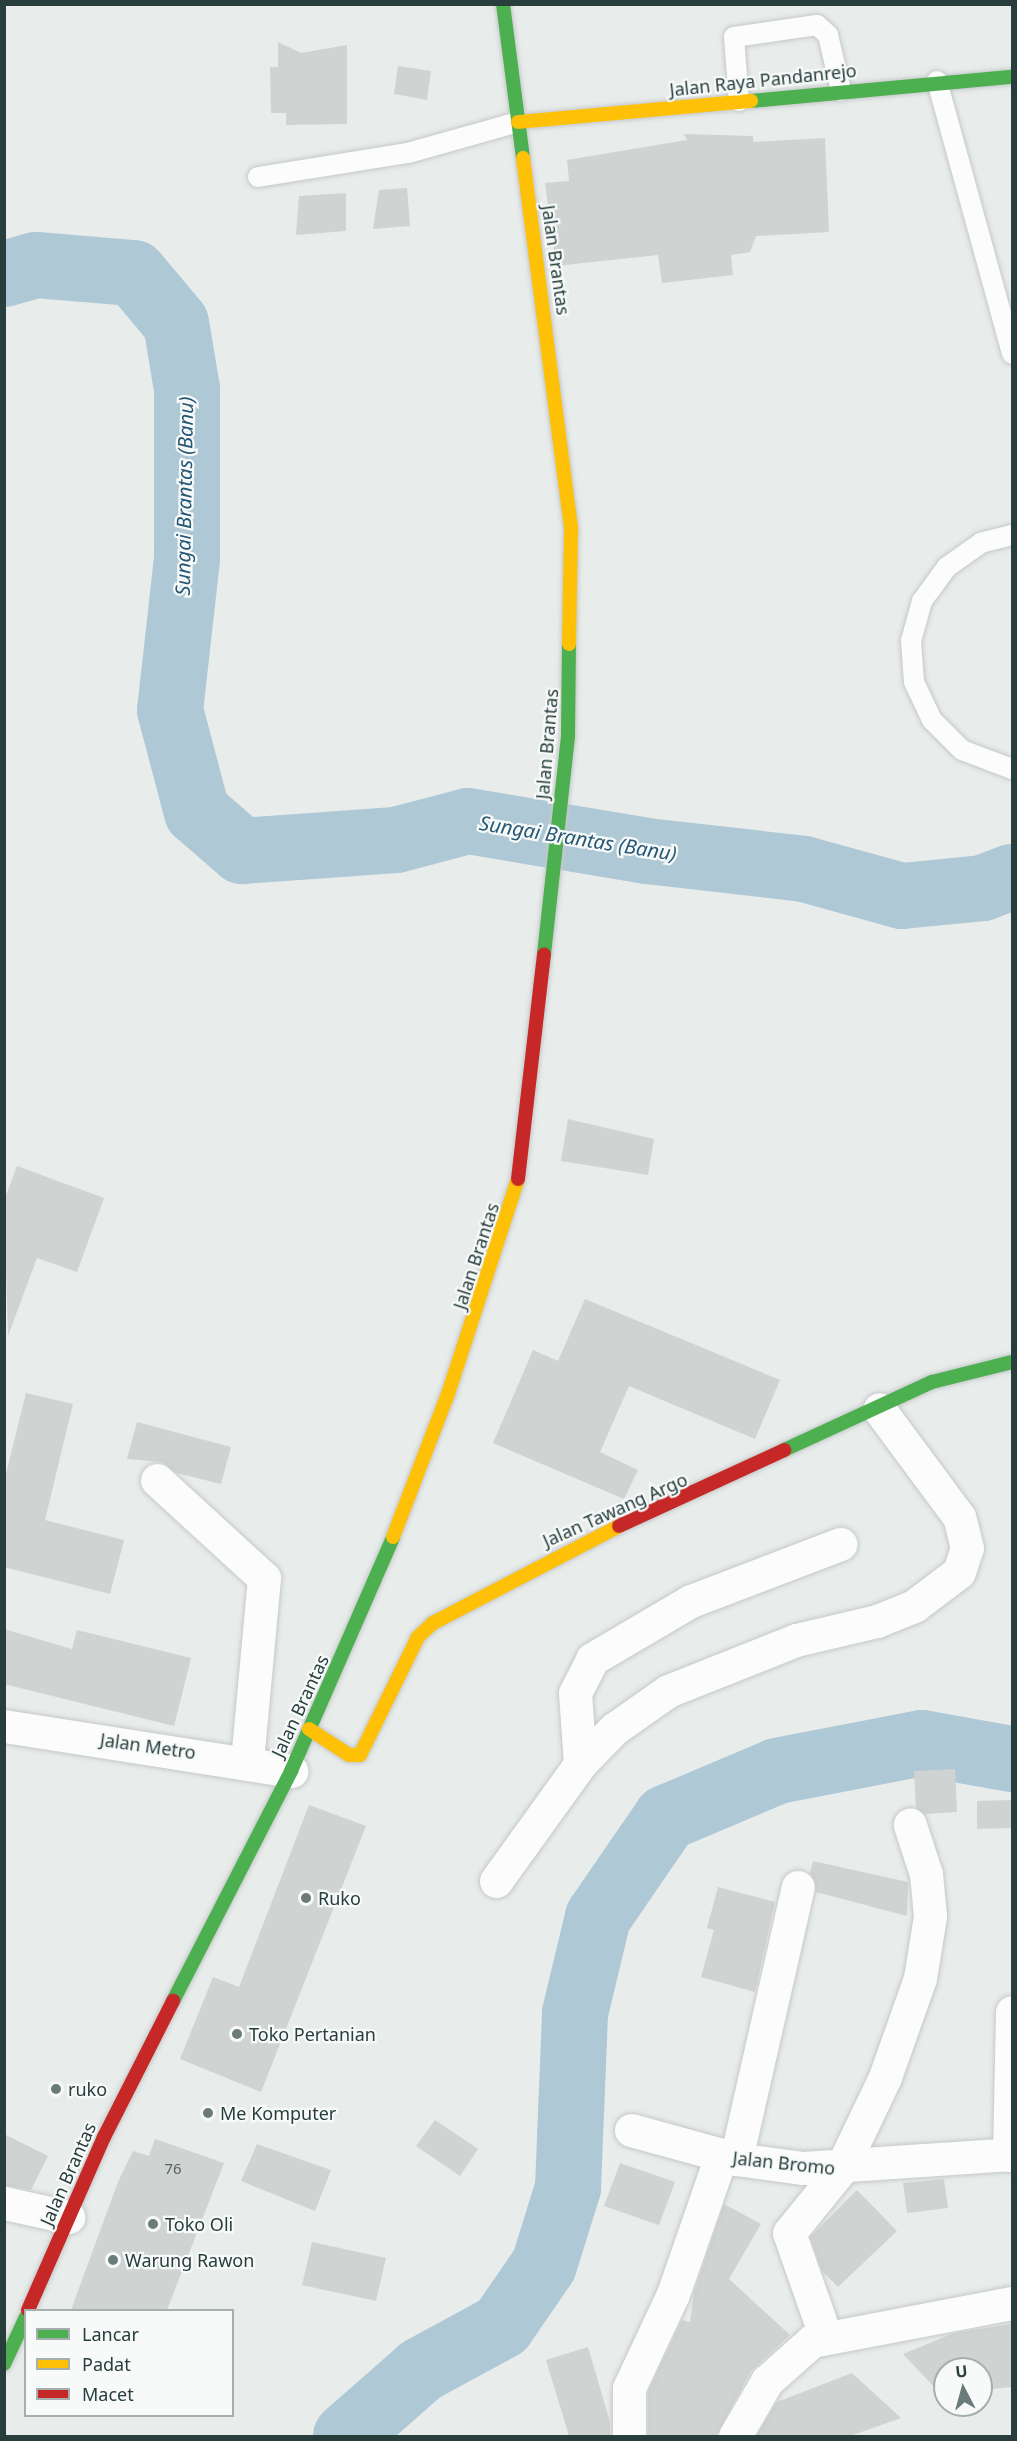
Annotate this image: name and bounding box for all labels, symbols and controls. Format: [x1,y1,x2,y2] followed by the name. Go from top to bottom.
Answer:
[668,59,858,101] street label: Jalan Raya Pandanrejo
[538,204,574,316] street label: Jalan Brantas
[170,396,198,596] water label: Sungai Brantas (Banu)
[531,688,563,800] street label: Jalan Brantas
[478,811,678,865] water label: Sungai Brantas (Banu)
[449,1200,503,1312] street label: Jalan Brantas
[539,1468,691,1552] street label: Jalan Tawang Argo
[267,1651,333,1761] street label: Jalan Brantas
[99,1729,197,1763] street label: Jalan Metro
[318,1887,361,1909] place label: Ruko
[299,1891,313,1905] marker: Ruko
[249,2023,376,2045] place label: Toko Pertanian
[230,2027,244,2041] marker: Toko Pertanian
[68,2078,107,2100] place label: ruko
[49,2082,63,2096] marker: ruko
[220,2102,336,2124] place label: Me Komputer
[201,2106,215,2120] marker: Me Komputer
[36,2119,100,2229] street label: Jalan Brantas
[732,2147,836,2179] street label: Jalan Bromo
[164,2160,182,2178] house number: 76
[165,2213,233,2235] place label: Toko Oli
[146,2217,160,2231] marker: Toko Oli
[125,2249,254,2271] place label: Warung Rawon
[106,2253,120,2267] marker: Warung Rawon
[24,2309,234,2417] legend
[82,2322,139,2346] text: Lancar
[82,2352,131,2376] text: Padat
[933,2357,993,2417] north arrow
[954,2360,968,2383] text: U
[82,2382,134,2406] text: Macet

